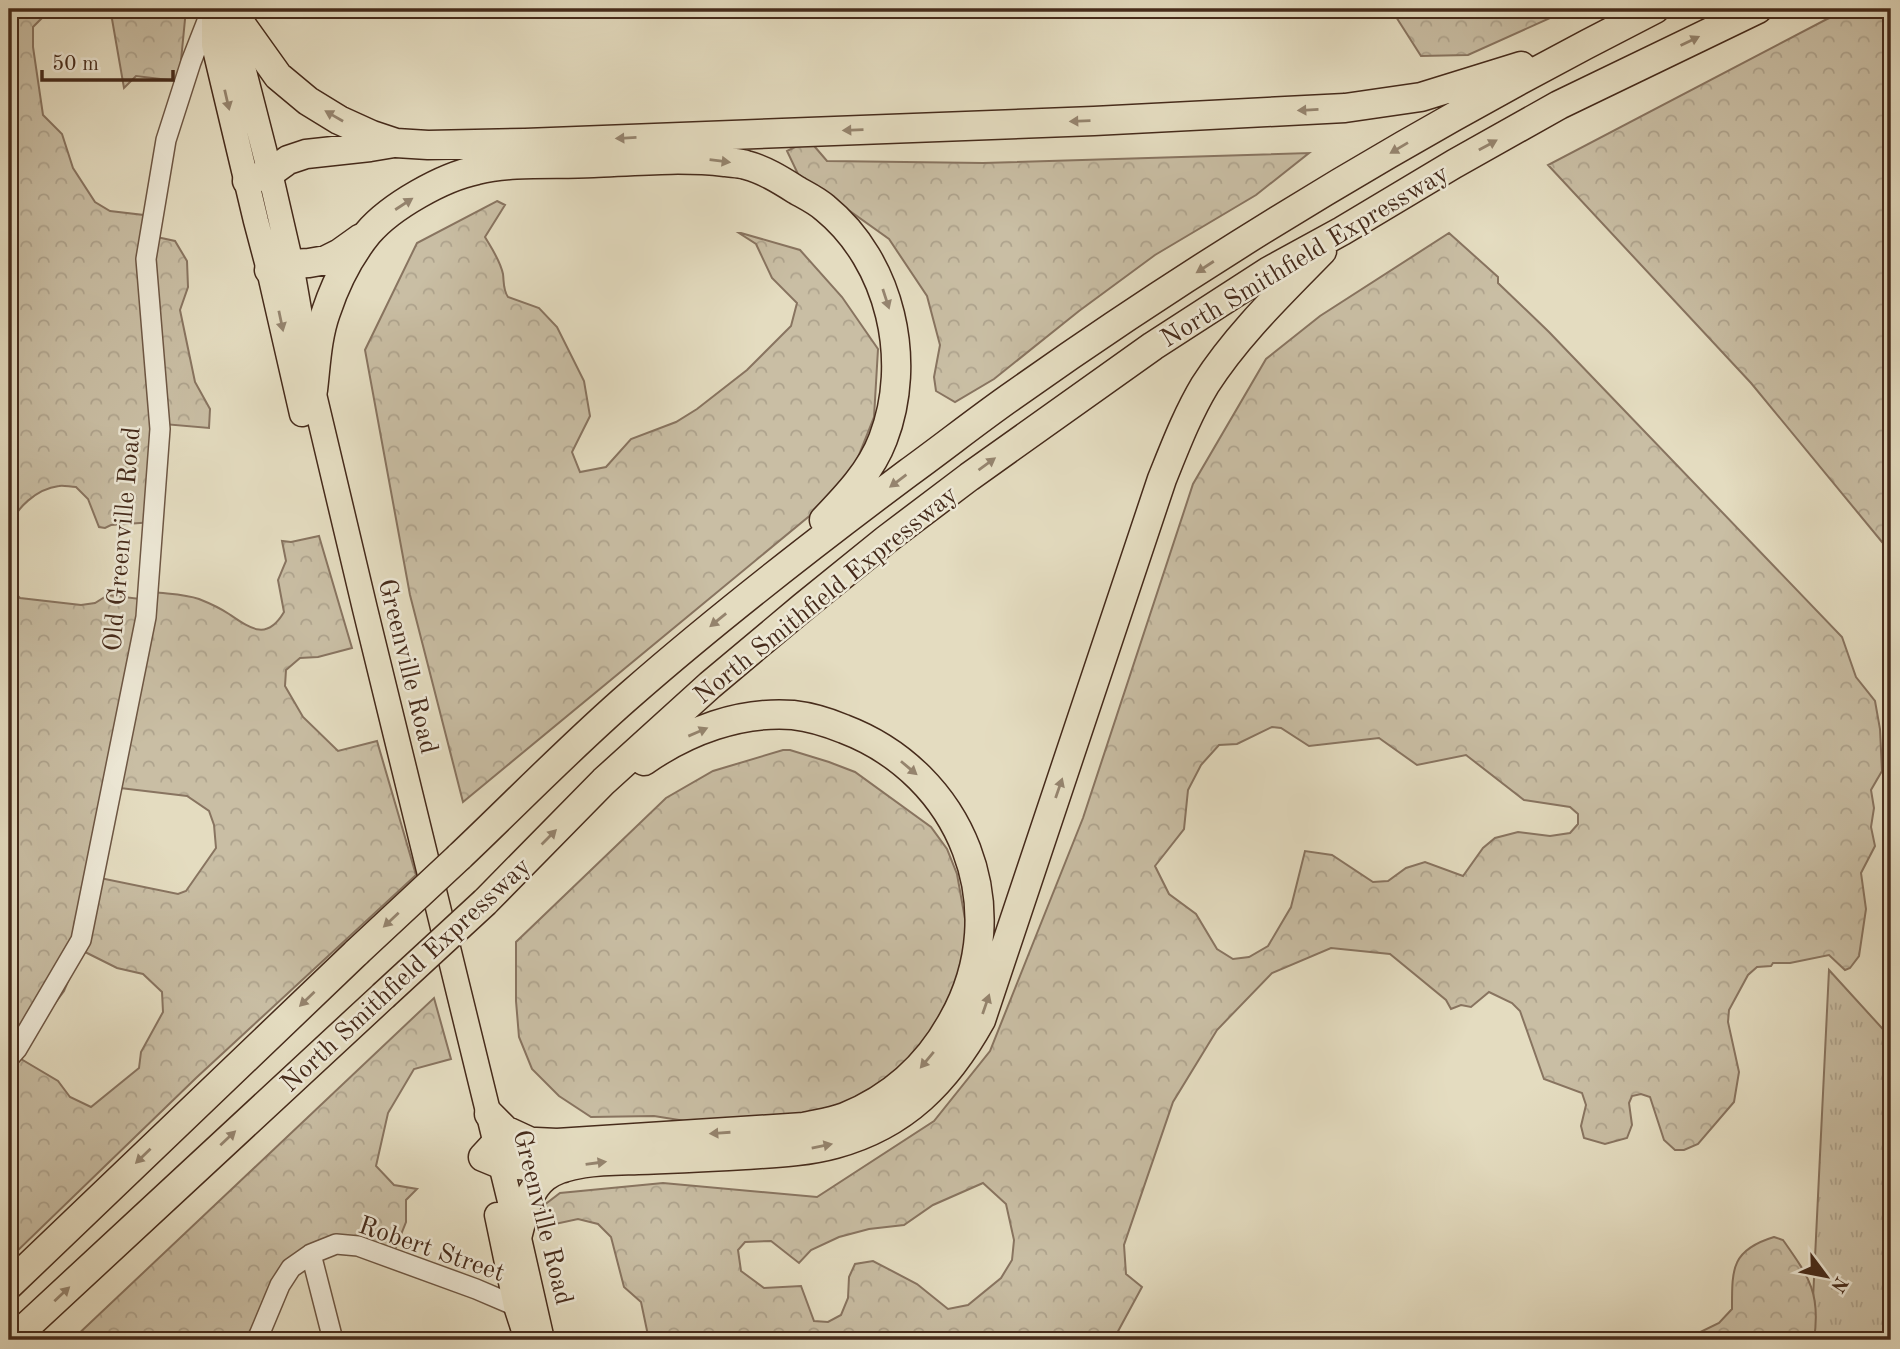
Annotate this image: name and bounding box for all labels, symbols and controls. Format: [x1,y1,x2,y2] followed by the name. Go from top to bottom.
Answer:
[1680,35,1700,46] one-way arrow
[42,38,173,82] scale bar
[52,54,99,75] text: 50 m
[221,89,232,111] one-way arrow
[1296,104,1318,115] one-way arrow
[324,110,343,122] one-way arrow
[1069,116,1091,127] one-way arrow
[842,124,864,135] one-way arrow
[615,133,637,144] one-way arrow
[1479,139,1498,151] one-way arrow
[1390,142,1409,154] one-way arrow
[709,156,731,167] one-way arrow
[1157,160,1454,353] street label: North Smithfield Expressway
[394,198,413,211] one-way arrow
[1195,260,1215,273] one-way arrow
[881,289,891,310] one-way arrow
[275,310,286,332] one-way arrow
[100,426,146,653] street label: Old Greenville Road
[978,457,996,471] one-way arrow
[889,473,907,487] one-way arrow
[690,481,963,710] street label: North Smithfield Expressway
[373,576,441,757] street label: Greenville Road
[710,613,728,628] one-way arrow
[688,726,708,738] one-way arrow
[901,760,918,775] one-way arrow
[1054,778,1065,799] one-way arrow
[541,829,557,846] one-way arrow
[277,853,536,1098] street label: North Smithfield Expressway
[382,912,400,928] one-way arrow
[299,990,316,1006] one-way arrow
[981,993,992,1014] one-way arrow
[919,1050,934,1068] one-way arrow
[508,1127,576,1308] street label: Greenville Road
[709,1127,731,1138] one-way arrow
[219,1131,236,1147] one-way arrow
[811,1141,833,1152] one-way arrow
[135,1148,152,1164] one-way arrow
[585,1157,607,1168] one-way arrow
[355,1213,508,1287] street label: Robert Street
[1792,1240,1862,1310] north arrow
[1826,1272,1850,1295] text: N
[53,1286,70,1302] one-way arrow

